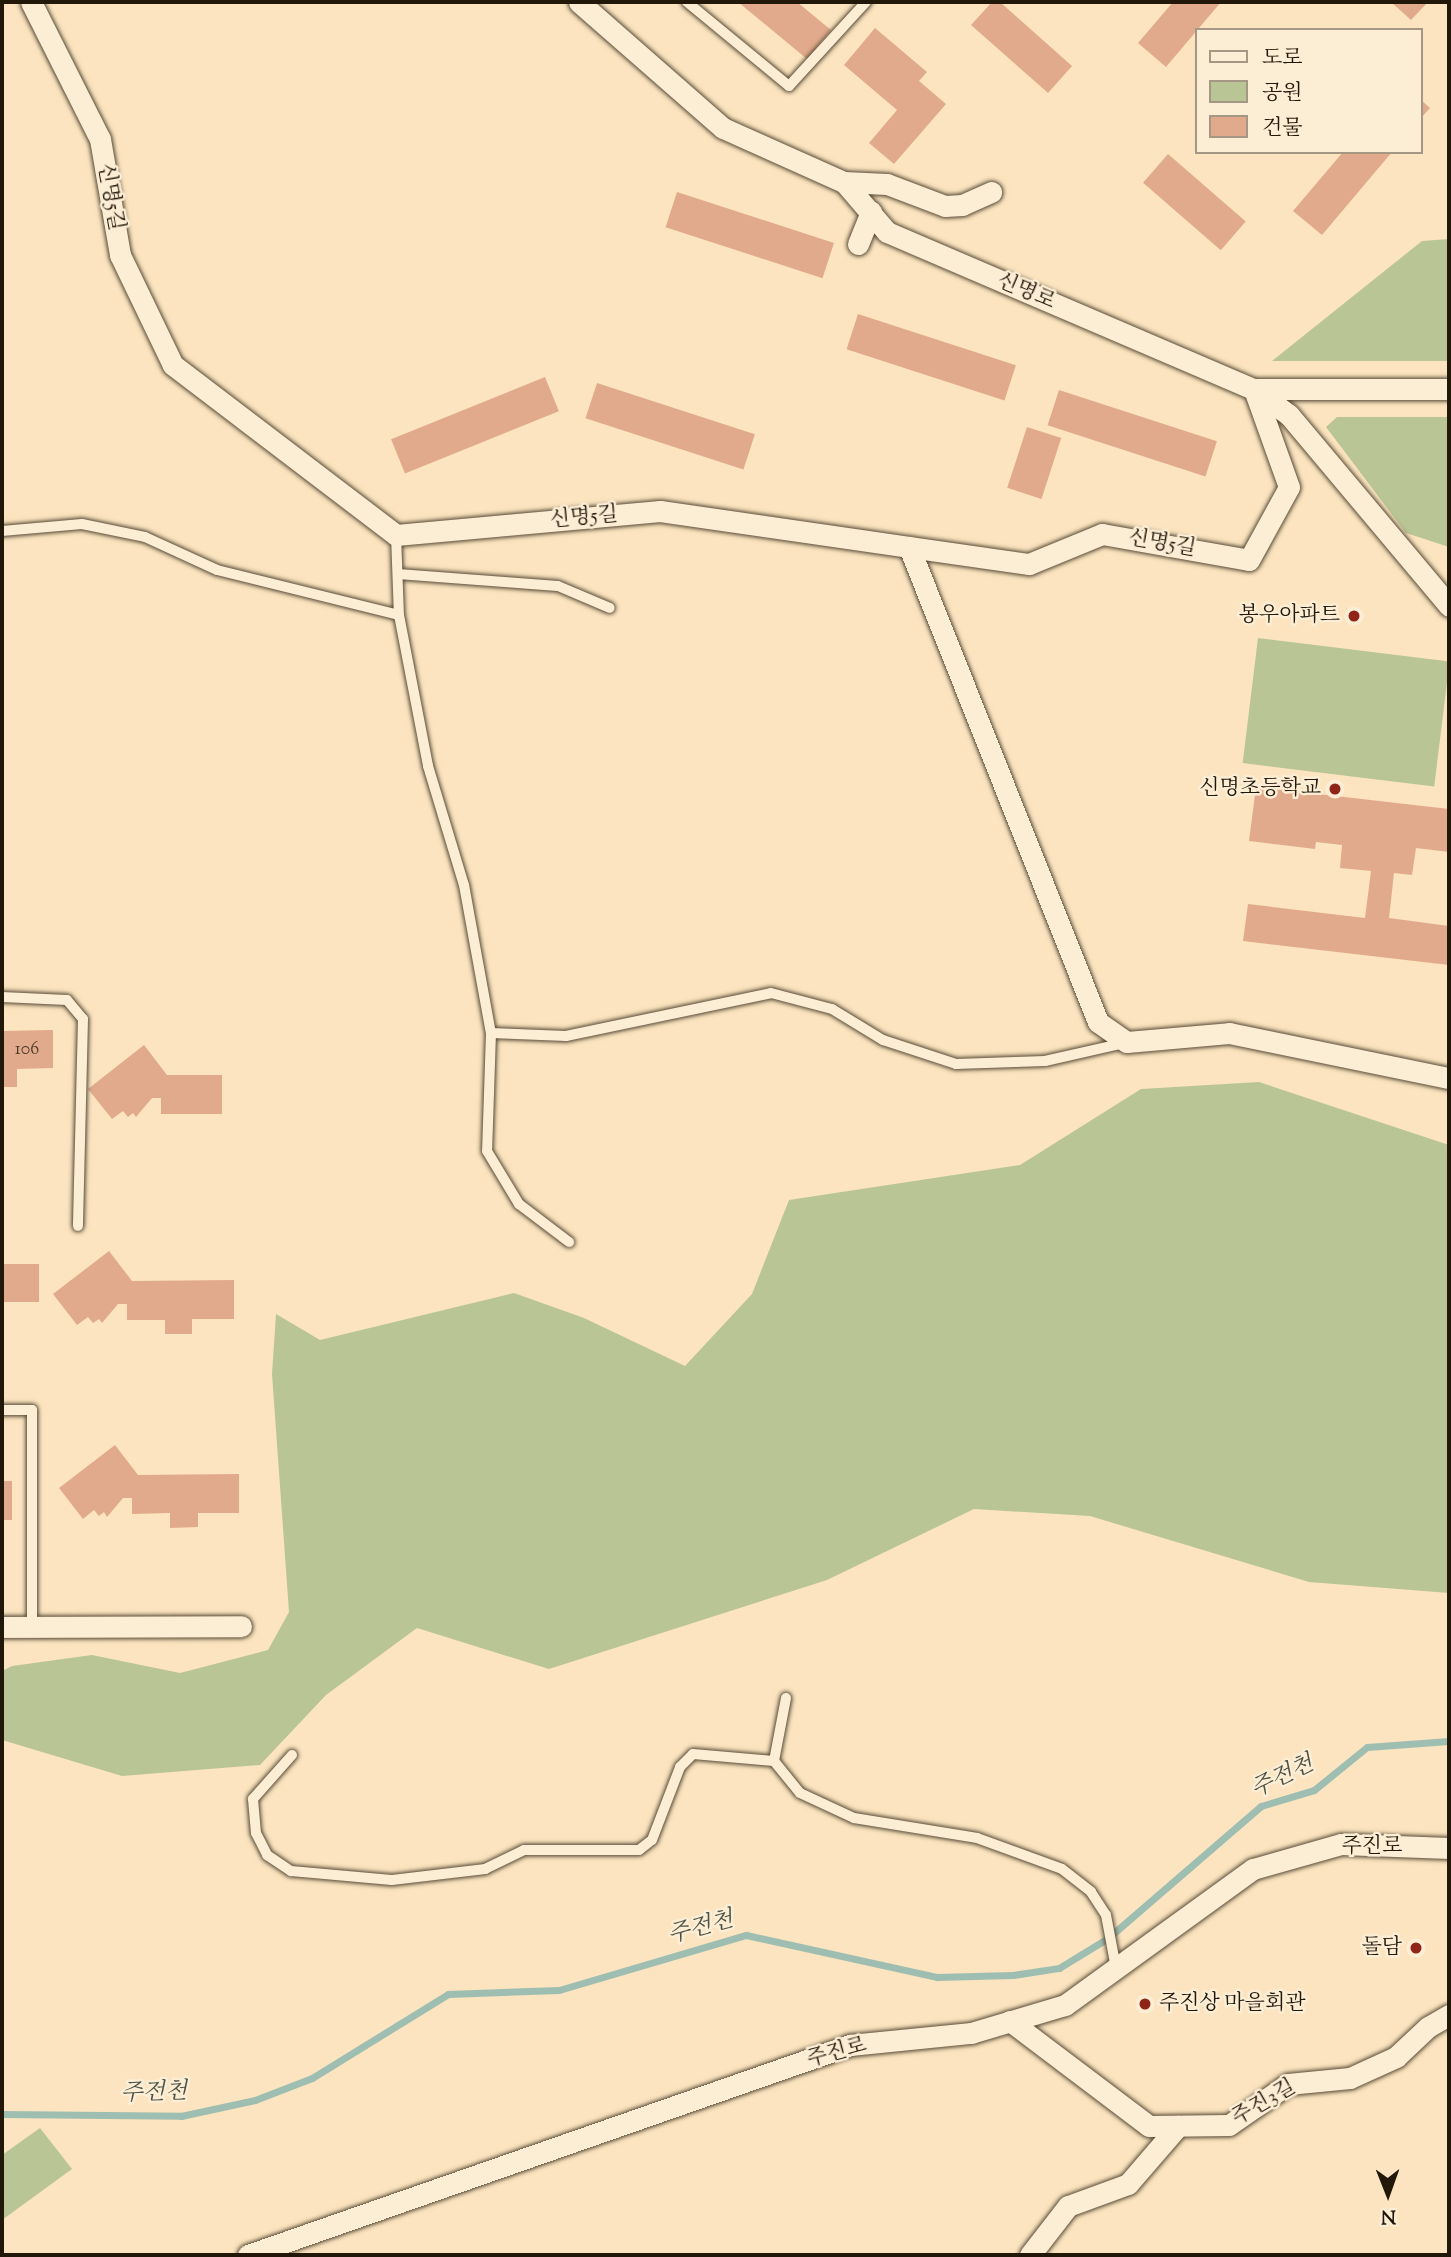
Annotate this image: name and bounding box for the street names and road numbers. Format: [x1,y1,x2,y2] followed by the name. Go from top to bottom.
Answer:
[92,161,128,233] street label: 신명5길
[993,269,1059,315] street label: 신명로
[549,502,619,534] street label: 신명5길
[1126,526,1198,562] street label: 신명5길
[1342,1834,1402,1860] street label: 주진로
[804,2033,870,2073] street label: 주진로
[1228,2075,1300,2131] street label: 주진3길

